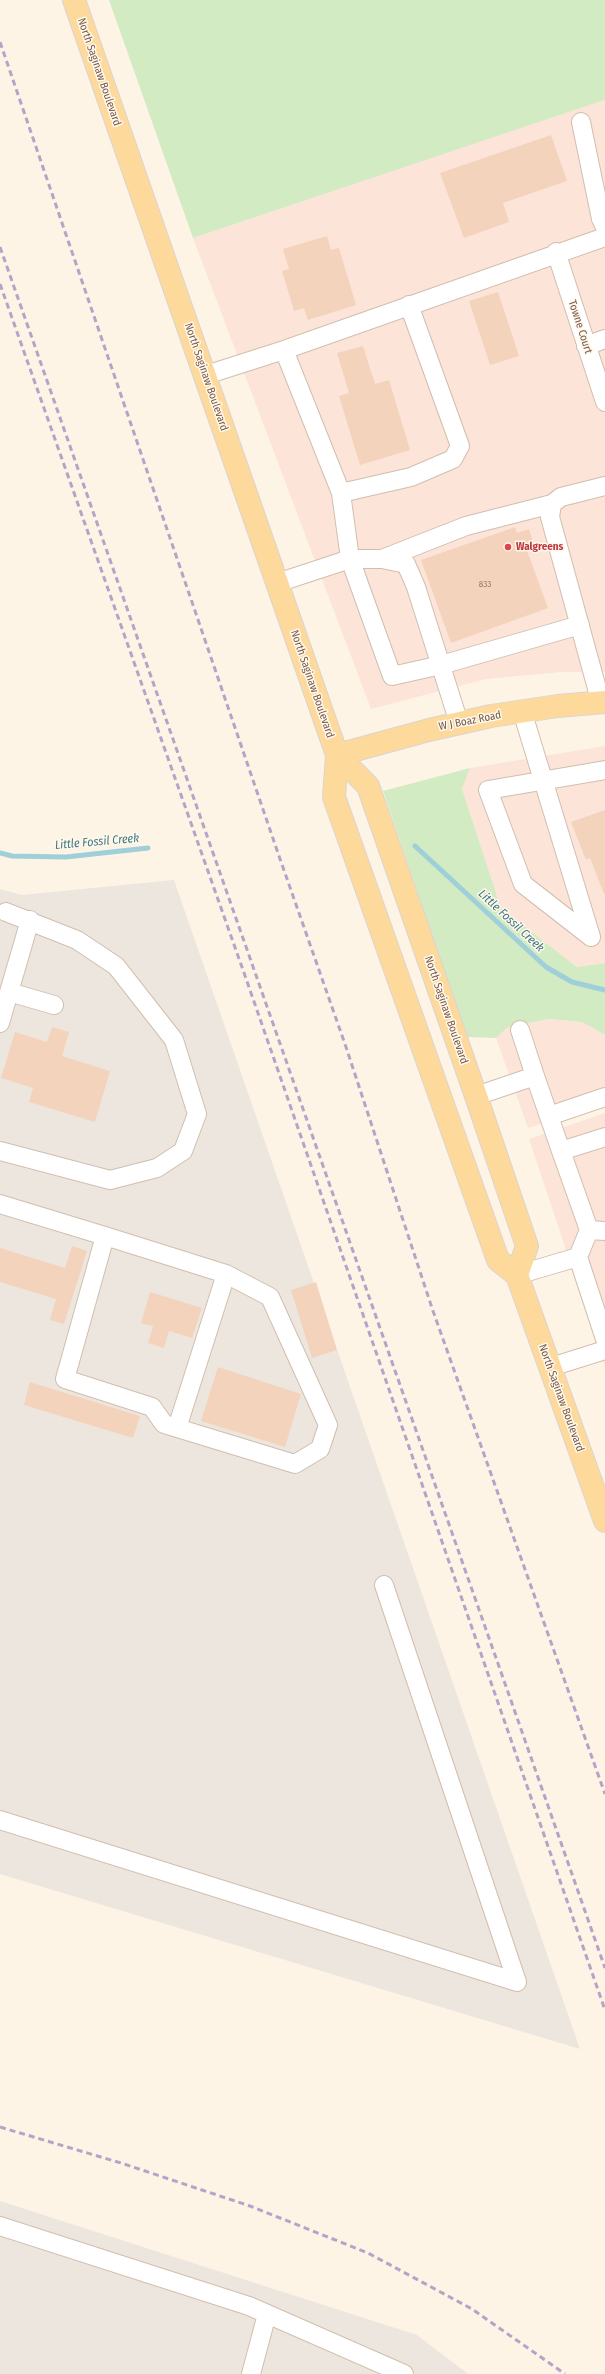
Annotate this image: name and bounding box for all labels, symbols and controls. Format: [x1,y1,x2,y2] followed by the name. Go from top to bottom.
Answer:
[74,16,124,128] street label: North Saginaw Boulevard
[565,299,595,355] street label: Towne Court
[181,321,231,433] street label: North Saginaw Boulevard
[516,540,563,554] place label: Walgreens
[503,542,513,552] marker: Walgreens
[479,579,491,589] house number: 833
[287,628,337,740] street label: North Saginaw Boulevard
[438,708,502,734] street label: W J Boaz Road
[54,831,140,853] water label: Little Fossil Creek
[475,887,547,955] water label: Little Fossil Creek
[421,954,471,1066] street label: North Saginaw Boulevard
[535,1343,587,1453] street label: North Saginaw Boulevard

